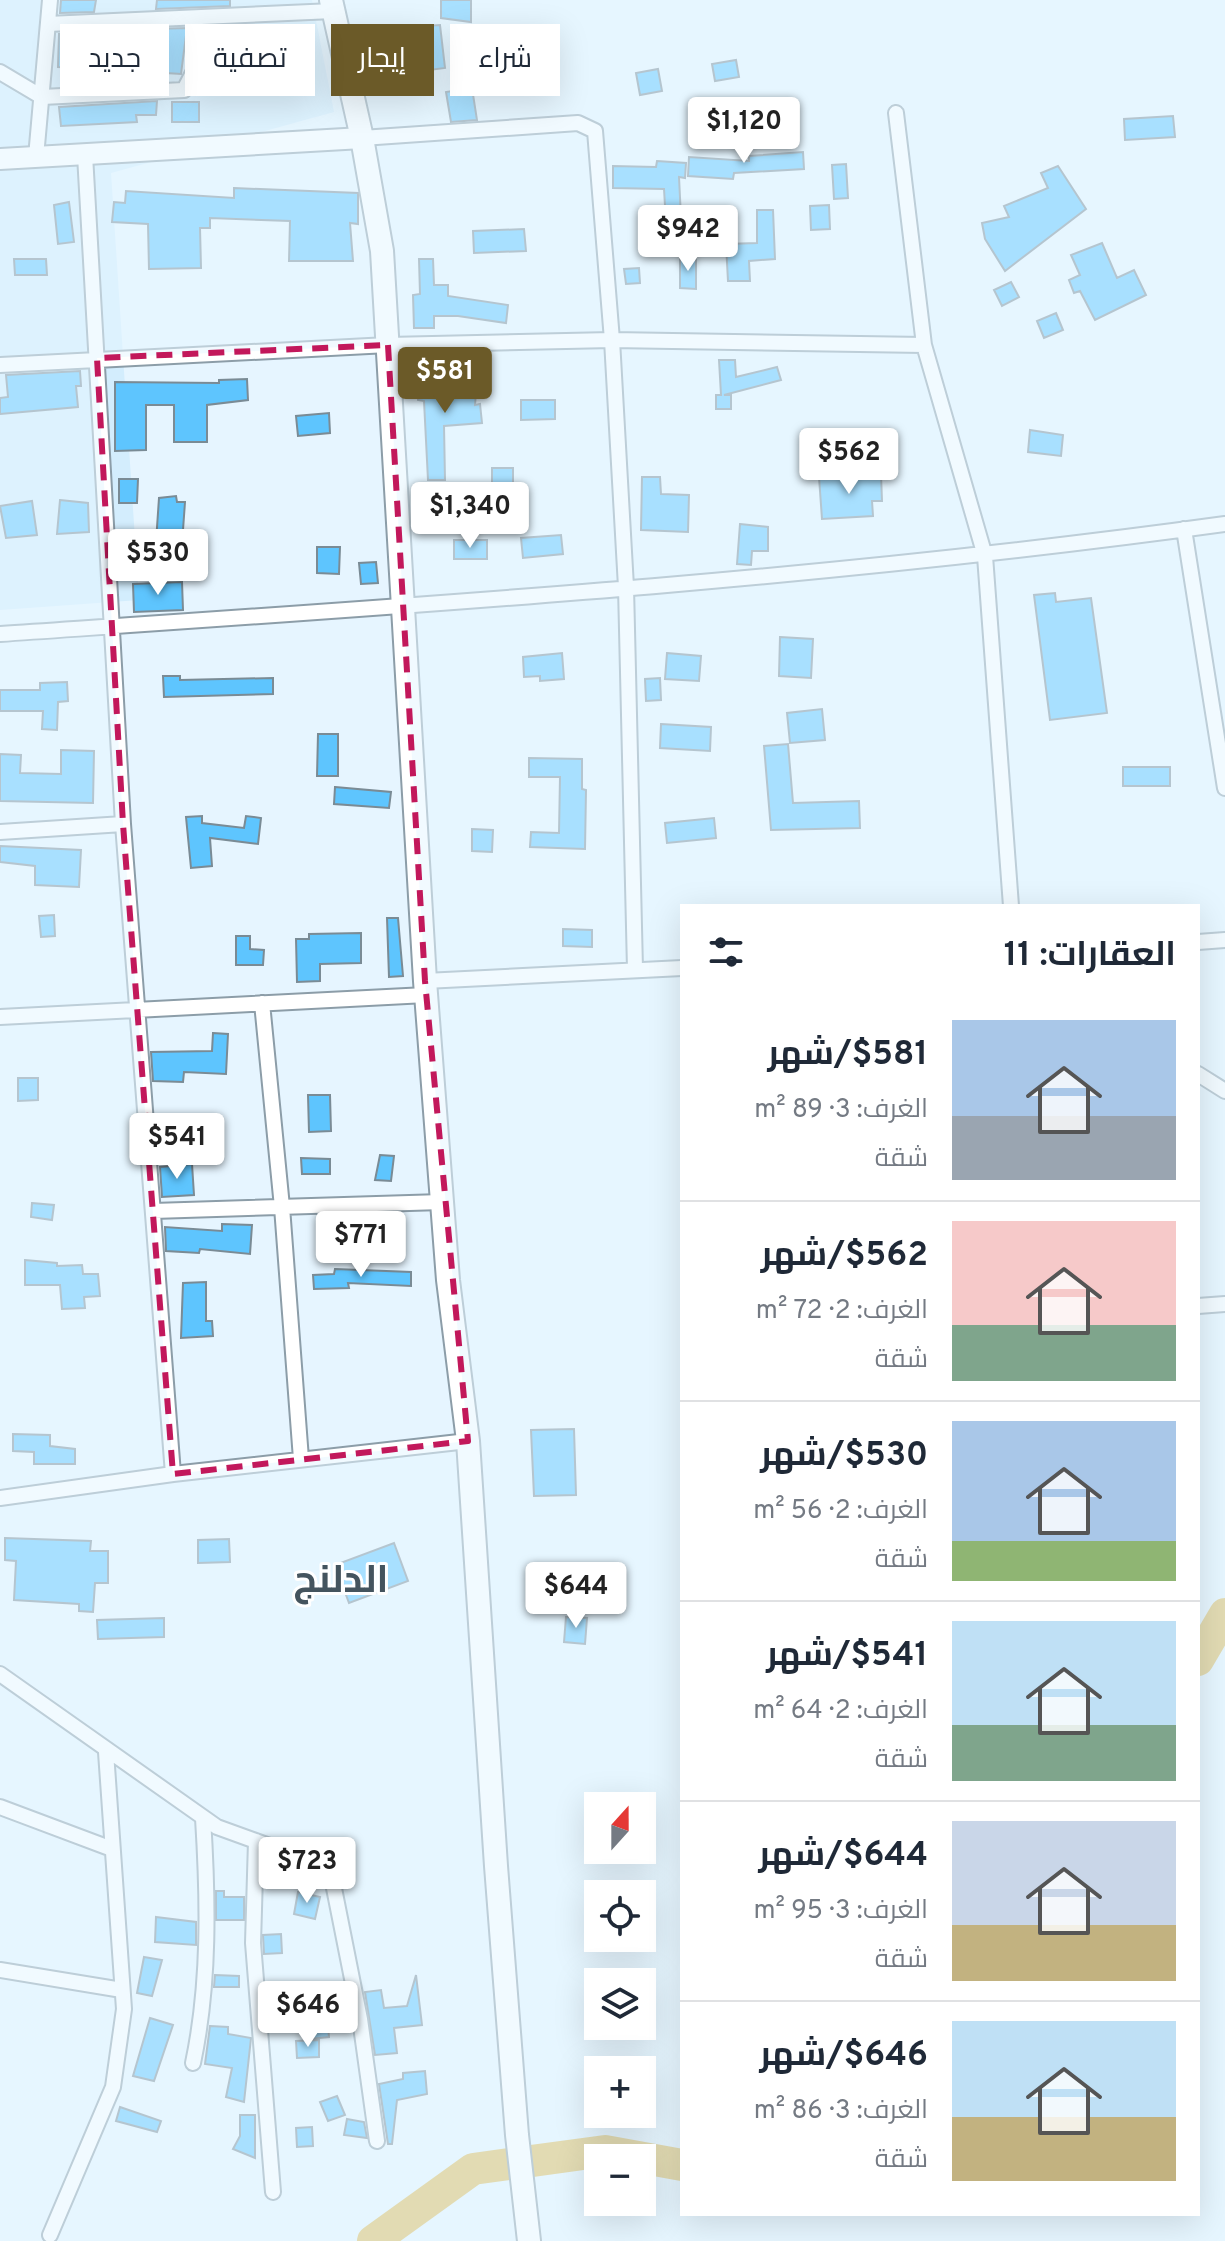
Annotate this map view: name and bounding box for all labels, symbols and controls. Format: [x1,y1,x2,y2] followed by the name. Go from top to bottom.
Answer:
[60,24,169,96] chip: جديد
[185,24,315,96] chip: تصفية
[331,24,434,96] chip: إيجار
[450,24,560,96] chip: شراء
[679,97,809,165] pin: $1,120
[706,106,782,139] text: $1,120
[641,205,735,273] pin: $942
[656,214,720,247] text: $942
[398,347,492,415] pin: $581
[416,356,474,389] text: $581
[802,428,896,496] pin: $562
[817,437,881,470] text: $562
[405,482,535,550] pin: $1,340
[429,491,511,524] text: $1,340
[111,529,205,597] pin: $530
[126,538,190,571] text: $530
[704,930,748,974] icon: filters
[1004,935,1176,978] text: العقارات: 11
[768,1034,928,1077] text: $581/شهر
[1016,1052,1112,1148] icon: home
[754,1094,928,1127] text: الغرف: 3 · 89 m²
[130,1113,224,1181] pin: $541
[147,1122,207,1155] text: $541
[875,1143,928,1176] text: شقة
[314,1211,408,1279] pin: $771
[334,1220,388,1253] text: $771
[761,1235,928,1278] text: $562/شهر
[1016,1253,1112,1349] icon: home
[756,1295,928,1328] text: الغرف: 2 · 72 m²
[875,1344,928,1377] text: شقة
[760,1435,928,1478] text: $530/شهر
[1016,1453,1112,1549] icon: home
[753,1495,928,1528] text: الغرف: 2 · 56 m²
[875,1544,928,1577] text: شقة
[294,1558,388,1607] district label: الدلنج
[529,1562,623,1630] pin: $644
[543,1571,609,1604] text: $644
[766,1635,928,1678] text: $541/شهر
[1016,1653,1112,1749] icon: home
[753,1695,928,1728] text: الغرف: 2 · 64 m²
[875,1744,928,1777] text: شقة
[584,1792,656,1864] north arrow
[584,1792,656,2216] map controls
[759,1835,928,1878] text: $644/شهر
[260,1837,354,1905] pin: $723
[277,1846,337,1879] text: $723
[1016,1853,1112,1949] icon: home
[584,1880,656,1952] button: locate
[754,1895,928,1928] text: الغرف: 3 · 95 m²
[875,1944,928,1977] text: شقة
[584,1968,656,2040] button: layers
[261,1981,355,2049] pin: $646
[276,1990,340,2023] text: $646
[760,2035,928,2078] text: $646/شهر
[1016,2053,1112,2149] icon: home
[584,2056,656,2128] button: +
[754,2095,928,2128] text: الغرف: 3 · 86 m²
[584,2144,656,2216] button: −
[875,2144,928,2177] text: شقة

